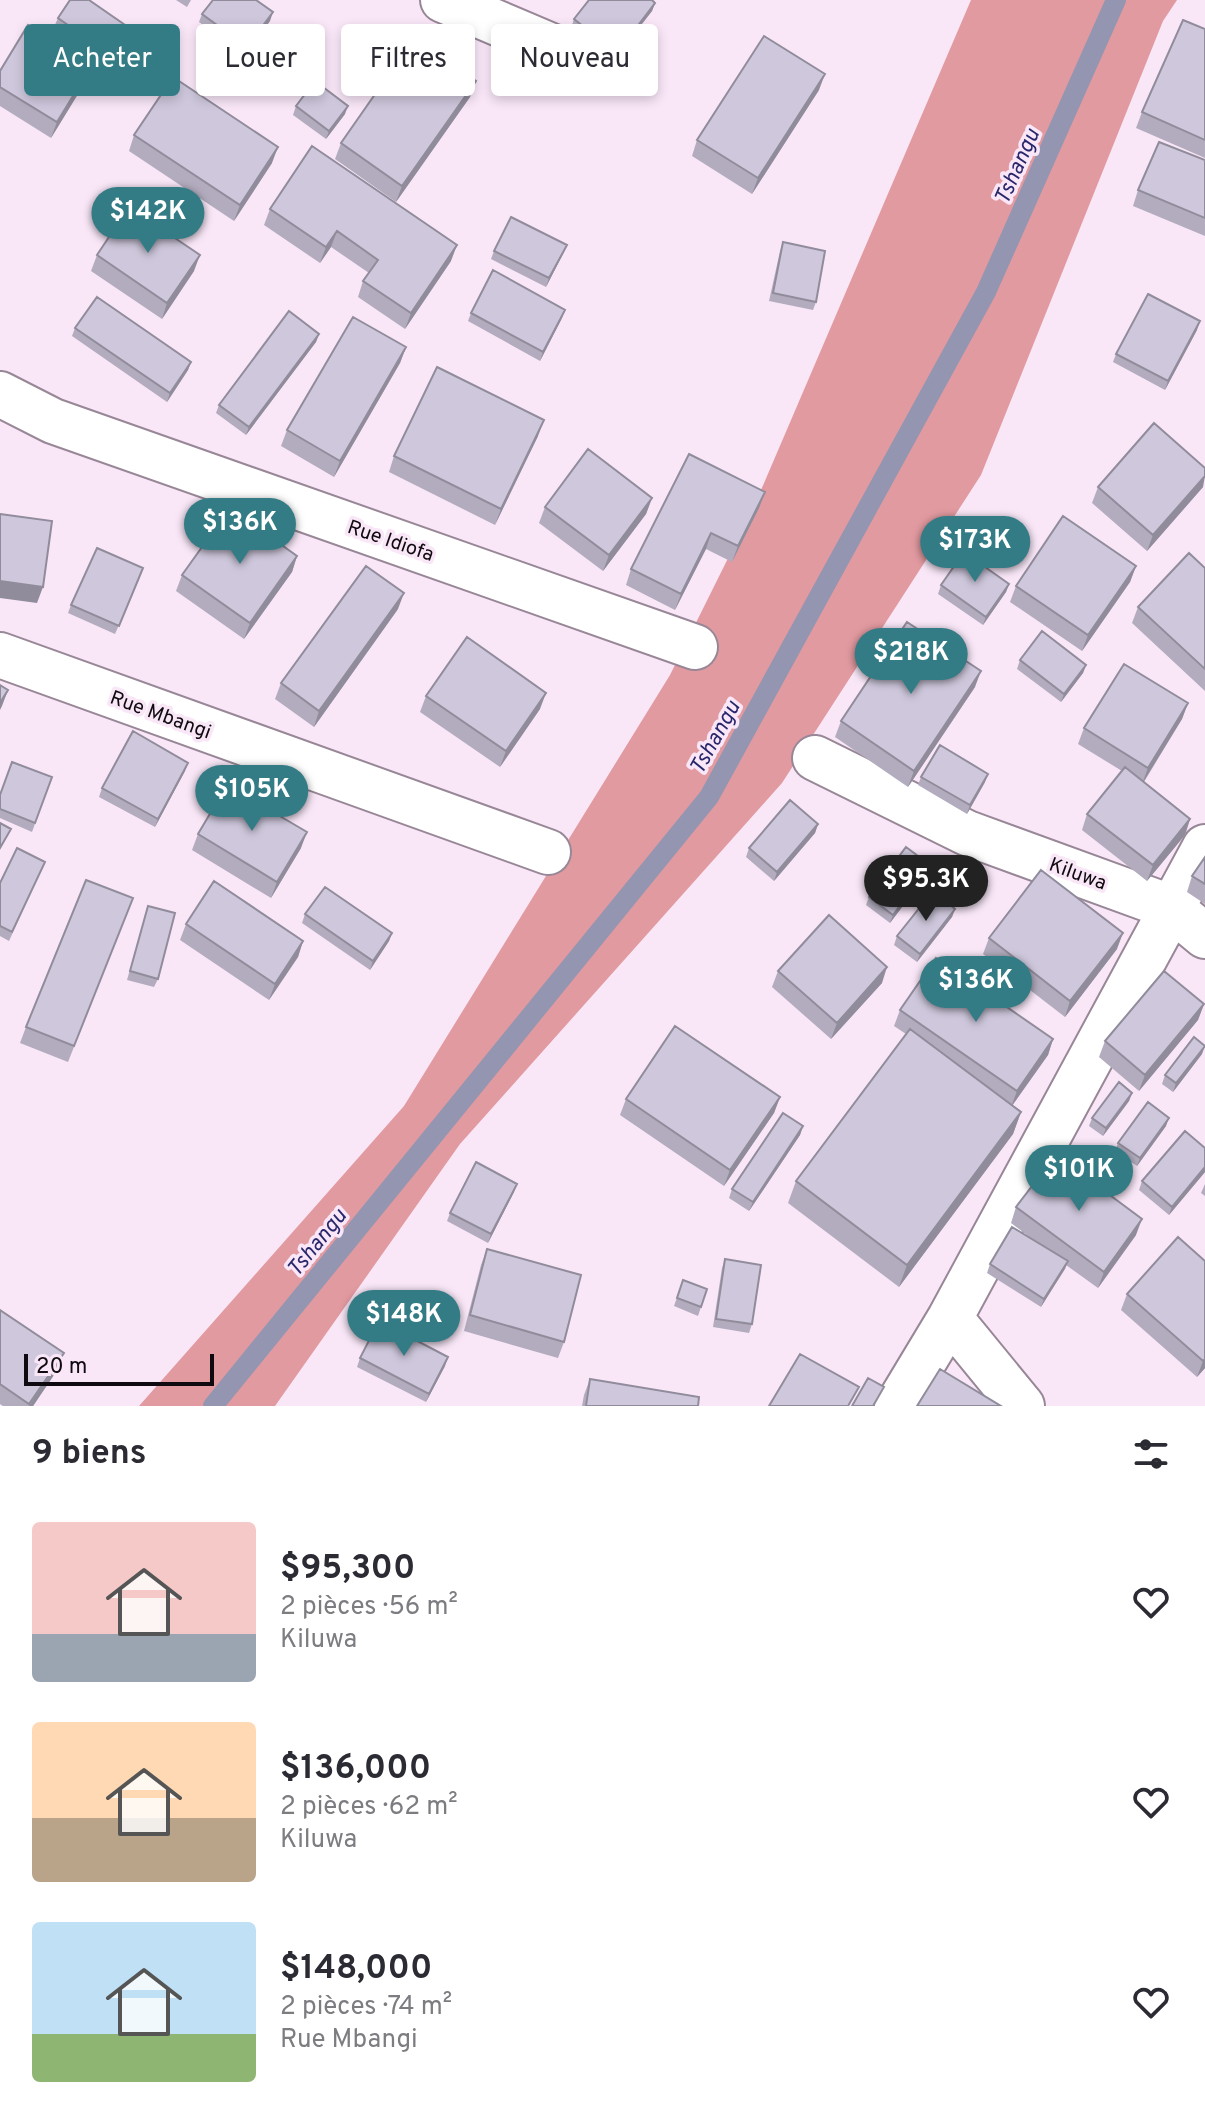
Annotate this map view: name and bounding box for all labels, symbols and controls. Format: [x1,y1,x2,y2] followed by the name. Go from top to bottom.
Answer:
[24,24,180,96] chip: Acheter
[196,24,325,96] chip: Louer
[341,24,475,96] chip: Filtres
[491,24,658,96] chip: Nouveau
[990,124,1047,209] water label: Tshangu
[92,187,204,255] pin: $142K
[109,196,187,229] text: $142K
[184,498,296,566] pin: $136K
[202,507,278,540] text: $136K
[344,515,437,569] street label: Rue Idiofa
[919,516,1031,584] pin: $173K
[938,525,1012,558] text: $173K
[855,628,967,696] pin: $218K
[873,637,949,670] text: $218K
[106,686,215,746] street label: Rue Mbangi
[685,696,748,780] water label: Tshangu
[196,765,308,833] pin: $105K
[213,774,291,807] text: $105K
[1045,853,1110,897] street label: Kiluwa
[861,855,991,923] pin: $95.3K
[882,864,970,897] text: $95.3K
[920,956,1032,1024] pin: $136K
[938,965,1014,998] text: $136K
[1023,1145,1135,1213] pin: $101K
[1043,1154,1115,1187] text: $101K
[282,1203,354,1283] water label: Tshangu
[348,1290,460,1358] pin: $148K
[365,1299,443,1332] text: $148K
[24,1350,214,1386] scale bar
[36,1354,87,1381] text: 20 m
[1129,1432,1173,1476] icon: filters
[32,1433,147,1476] text: 9 biens
[280,1548,415,1591] text: $95,300
[96,1554,192,1650] icon: home
[1129,1580,1173,1624] icon: heart
[280,1591,458,1624] text: 2 pièces · 56 m²
[280,1624,357,1657] text: Kiluwa
[280,1748,431,1791] text: $136,000
[96,1754,192,1850] icon: home
[1129,1780,1173,1824] icon: heart
[280,1791,458,1824] text: 2 pièces · 62 m²
[280,1824,357,1857] text: Kiluwa
[280,1948,432,1991] text: $148,000
[96,1954,192,2050] icon: home
[1129,1980,1173,2024] icon: heart
[280,1991,452,2024] text: 2 pièces · 74 m²
[280,2024,418,2057] text: Rue Mbangi

